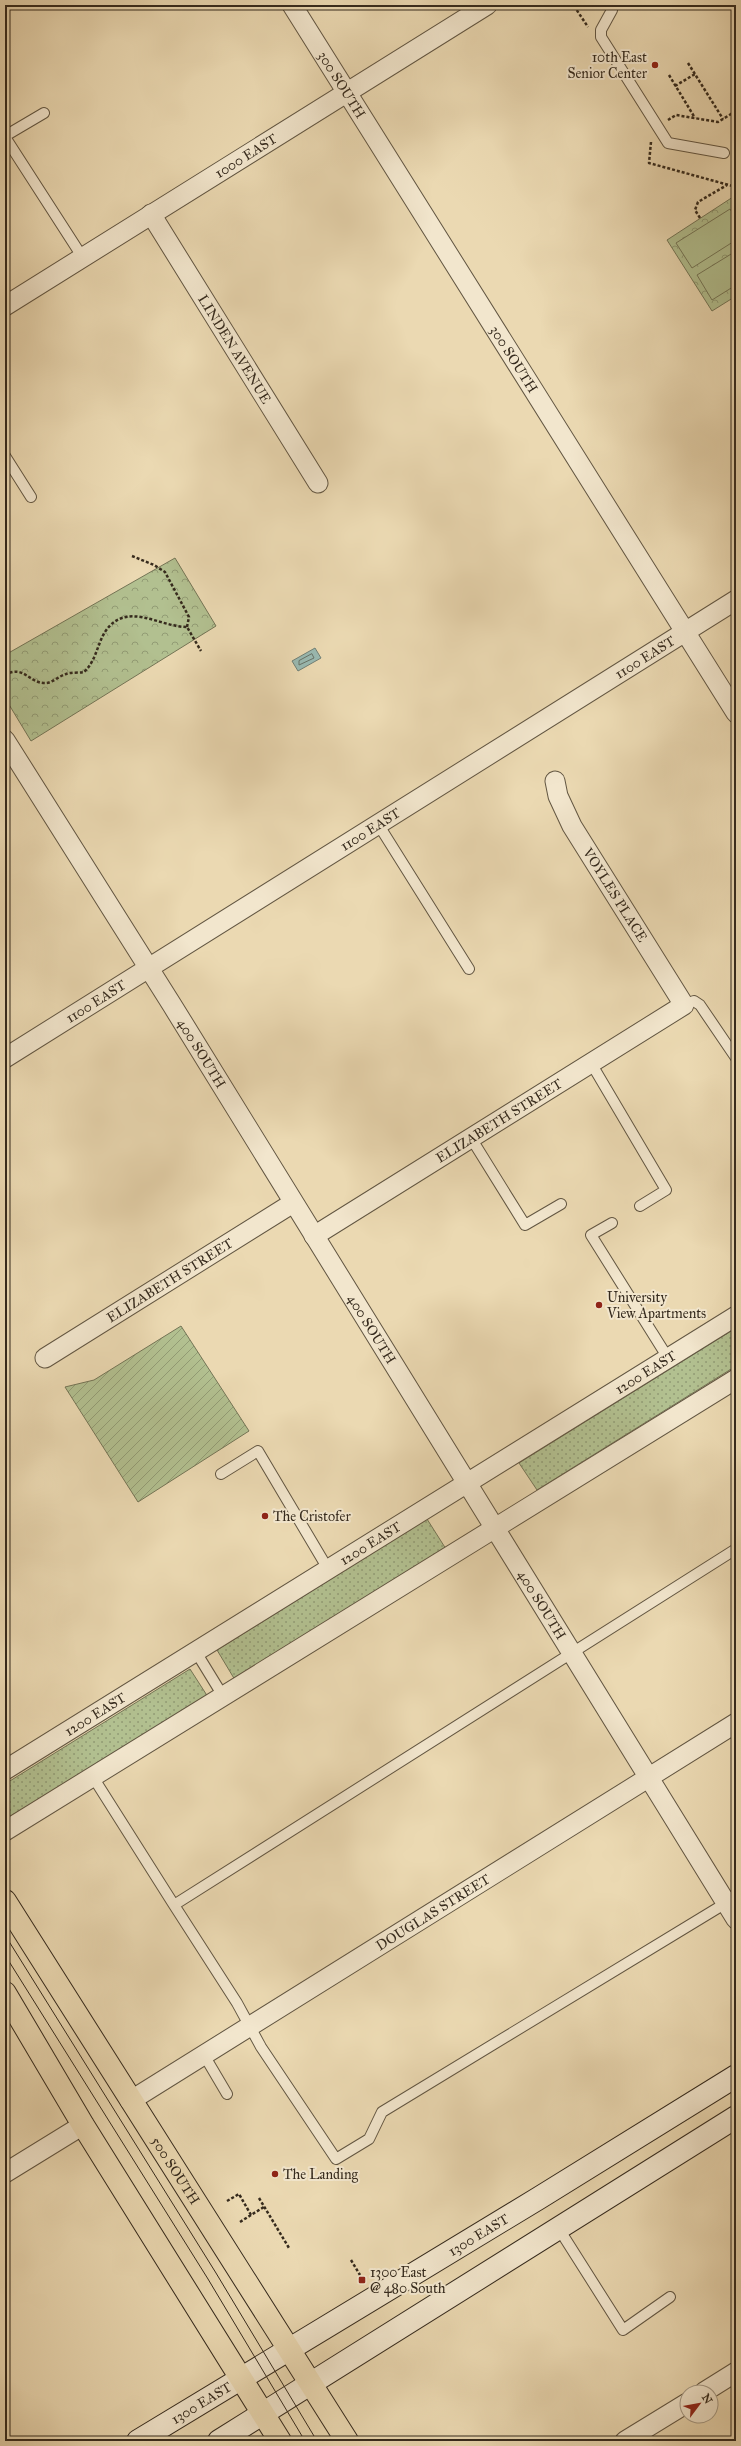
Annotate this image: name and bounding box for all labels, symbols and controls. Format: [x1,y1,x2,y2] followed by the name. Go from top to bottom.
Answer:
[314,48,369,121] street label: 300 SOUTH
[567,49,648,82] place label: 10th East Senior Center
[650,60,660,70] marker: 10th East Senior Center
[212,130,280,181] street label: 1000 EAST
[195,291,275,407] street label: LINDEN AVENUE
[487,322,542,396] street label: 300 SOUTH
[612,632,678,682] street label: 1100 EAST
[337,804,404,854] street label: 1100 EAST
[579,844,651,945] street label: VOYLES PLACE
[63,976,129,1026] street label: 1100 EAST
[174,1015,230,1091] street label: 400 SOUTH
[433,1075,566,1166] street label: ELIZABETH STREET
[103,1234,236,1326] street label: ELIZABETH STREET
[606,1289,706,1322] place label: University View Apartments
[344,1291,400,1367] street label: 400 SOUTH
[594,1300,604,1310] marker: University View Apartments
[612,1347,680,1398] street label: 1200 EAST
[273,1508,351,1525] place label: The Cristofer
[260,1511,270,1521] marker: The Cristofer
[337,1518,404,1569] street label: 1200 EAST
[514,1567,570,1643] street label: 400 SOUTH
[61,1688,129,1739] street label: 1200 EAST
[373,1870,493,1954] street label: DOUGLAS STREET
[148,2133,204,2208] street label: 500 SOUTH
[283,2166,358,2183] place label: The Landing
[270,2169,280,2179] marker: The Landing
[445,2210,512,2260] street label: 1300 EAST
[370,2264,446,2297] place label: 1300 East @ 480 South
[357,2275,367,2285] marker: 1300 East @ 480 South
[168,2378,235,2427] street label: 1300 EAST
[679,2384,719,2424] north arrow
[699,2392,715,2407] text: N

